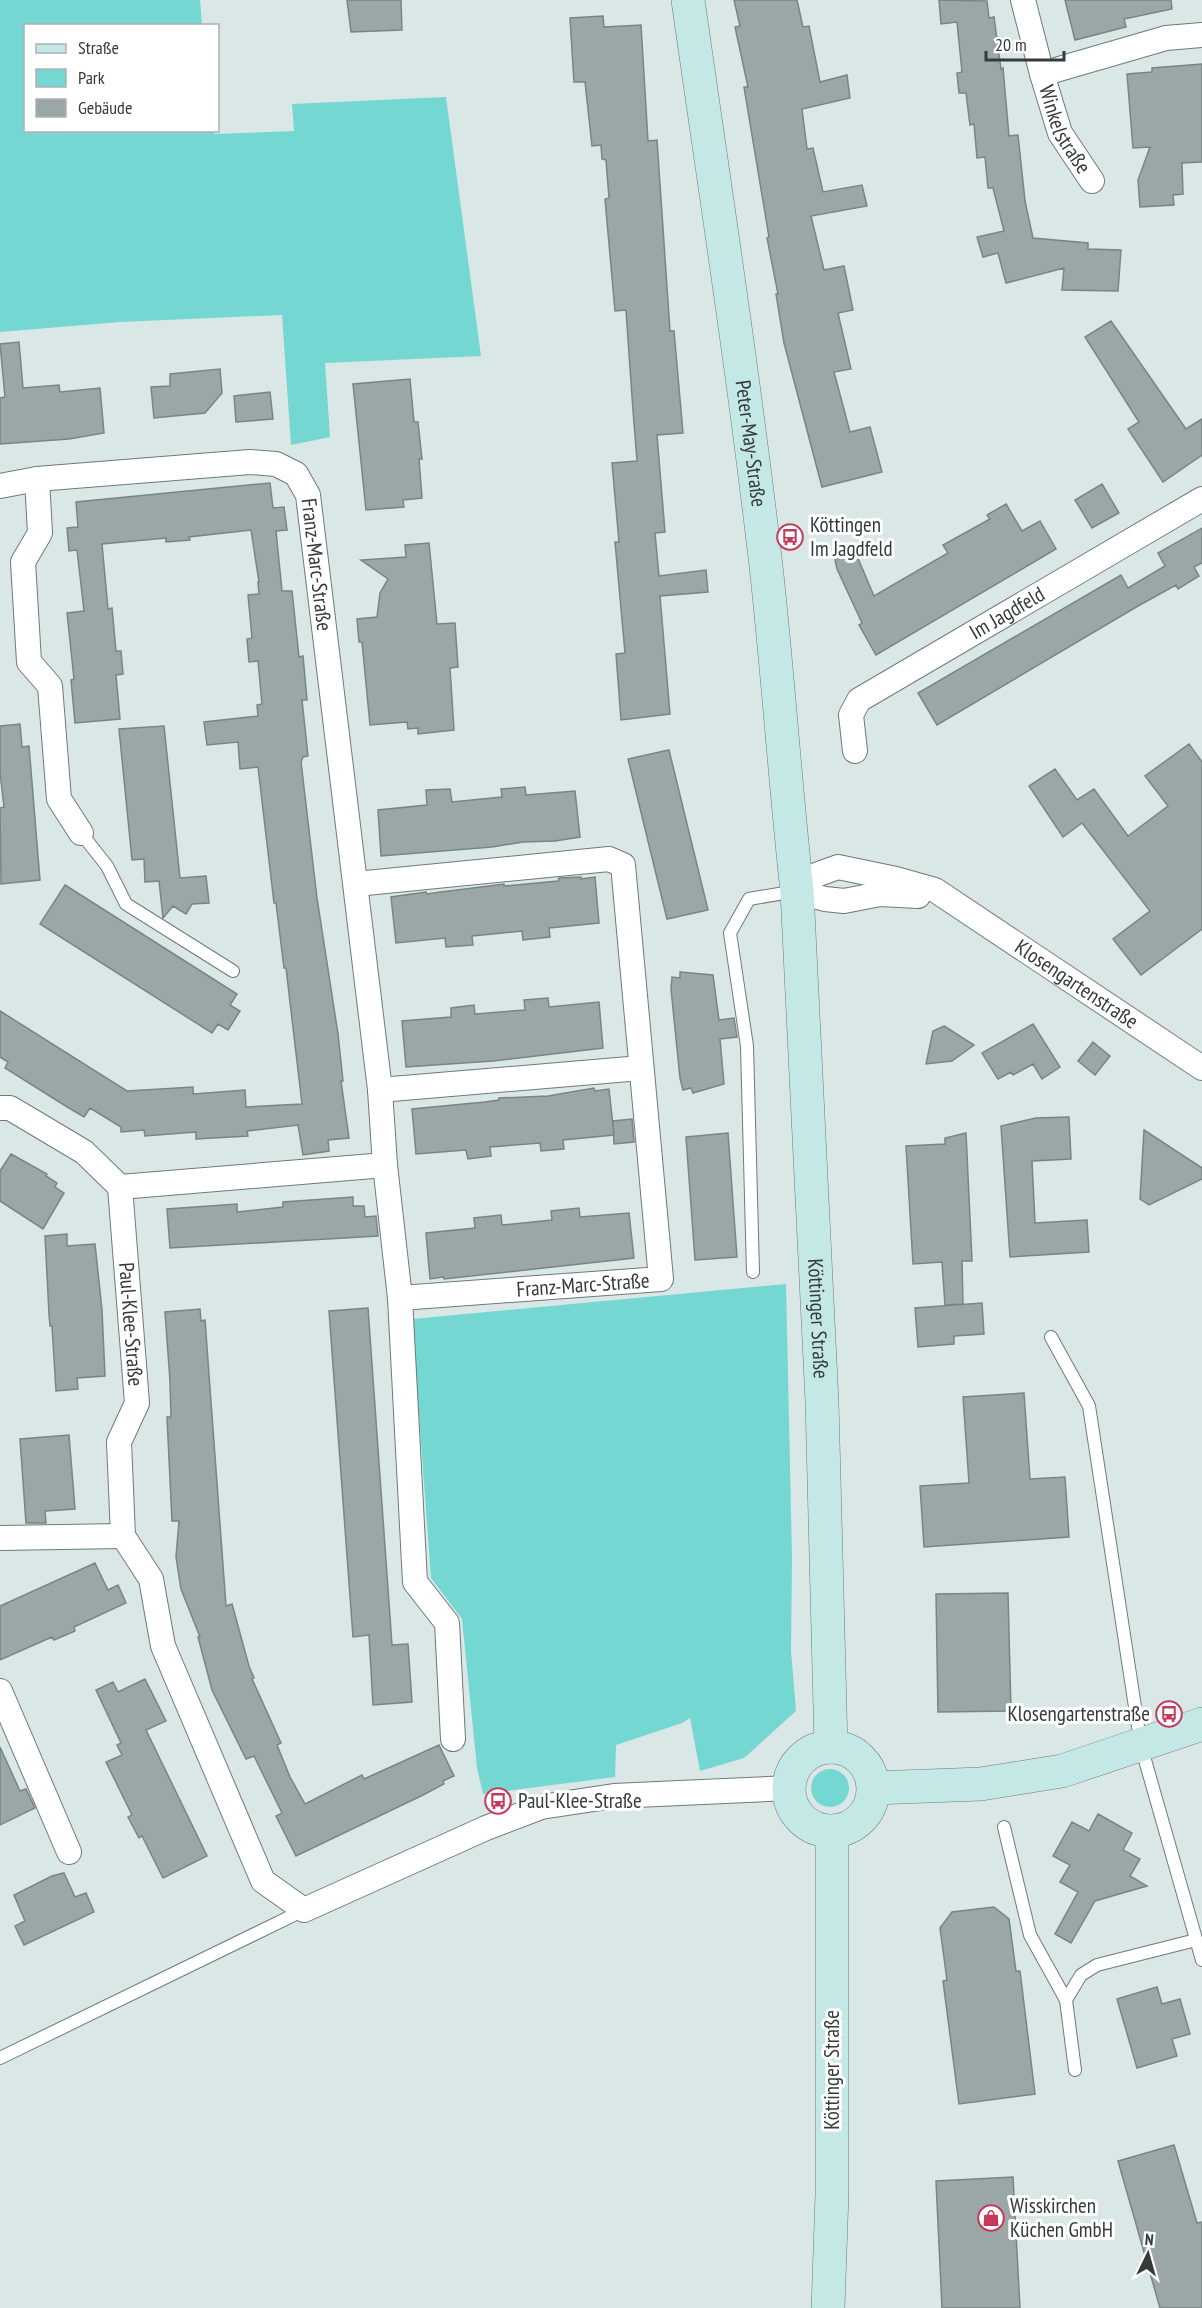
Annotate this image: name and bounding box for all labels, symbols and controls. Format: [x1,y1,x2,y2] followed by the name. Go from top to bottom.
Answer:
[24,24,219,132] legend
[986,24,1064,62] scale bar
[995,33,1027,56] text: 20 m
[78,36,119,59] text: Straße
[78,66,105,89] text: Park
[1033,82,1097,179] street label: Winkelstraße
[78,96,132,119] text: Gebäude
[730,379,773,508] street label: Peter-May-Straße
[295,497,338,632] street label: Franz-Marc-Straße
[810,511,893,562] place label: Köttingen Im Jagdfeld
[775,522,805,552] bus stop icon: Köttingen Im Jagdfeld
[964,580,1049,645] street label: Im Jagdfeld
[1010,933,1144,1035] street label: Klosengartenstraße
[802,1258,835,1379] street label: Köttinger Straße
[113,1261,150,1387] street label: Paul-Klee-Straße
[516,1266,650,1303] street label: Franz-Marc-Straße
[1154,1699,1184,1729] bus stop icon: Klosengartenstraße
[1008,1700,1150,1727] place label: Klosengartenstraße
[483,1786,513,1816] bus stop icon: Paul-Klee-Straße
[518,1787,642,1814] place label: Paul-Klee-Straße
[818,2010,845,2130] street label: Köttinger Straße
[1010,2192,1113,2243] place label: Wisskirchen Küchen GmbH
[976,2203,1006,2233] shop icon: Wisskirchen Küchen GmbH
[1118,2224,1178,2284] north arrow
[1144,2229,1154,2249] text: N

